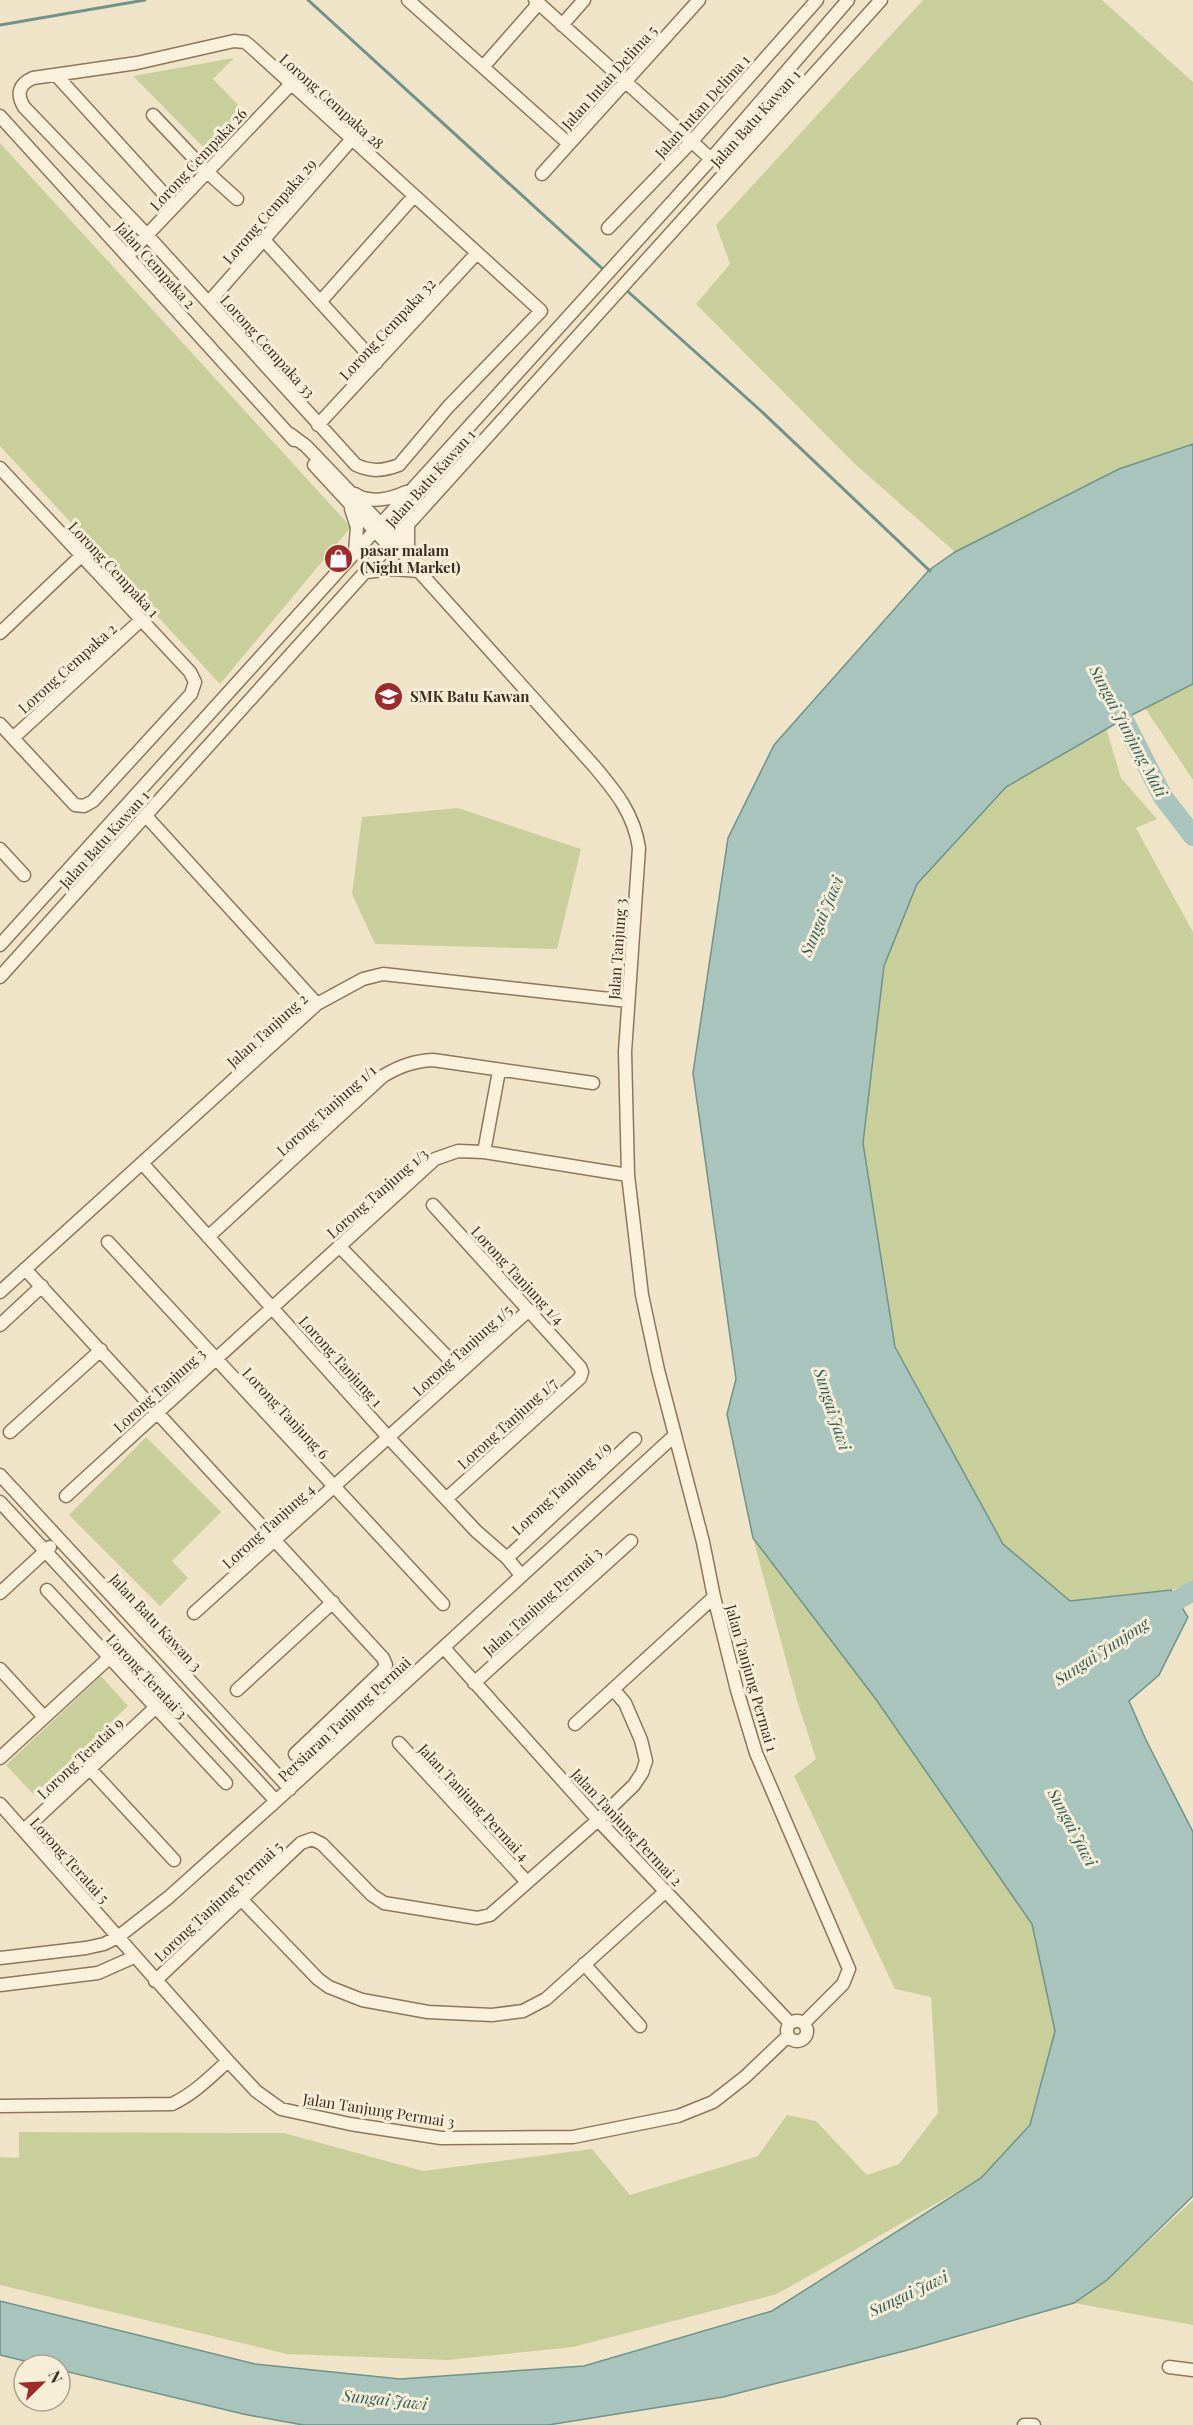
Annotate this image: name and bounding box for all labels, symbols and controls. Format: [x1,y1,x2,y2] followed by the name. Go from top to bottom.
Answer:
[556,21,661,134] street label: Jalan Intan Delima 5
[276,49,388,153] street label: Lorong Cempaka 28
[649,50,754,163] street label: Jalan Intan Delima 1
[705,64,805,172] street label: Jalan Batu Kawan 1
[145,103,251,215] street label: Lorong Cempaka 26
[218,154,320,268] street label: Lorong Cempaka 29
[111,217,200,313] street label: Jalan Cempaka 2
[334,274,440,384] street label: Lorong Cempaka 32
[216,290,320,402] street label: Lorong Cempaka 33
[380,424,480,532] street label: Jalan Batu Kawan 1
[64,517,164,622] street label: Lorong Cempaka 1
[360,540,461,577] place label: pasar malam (Night Market)
[323,543,355,575] shop icon: pasar malam (Night Market)
[14,618,120,718] street label: Lorong Cempaka 2
[1085,661,1173,802] water label: Sungai Junjung Mati
[373,680,405,712] school or university icon: SMK Batu Kawan
[410,686,530,706] place label: SMK Batu Kawan
[54,785,154,893] street label: Jalan Batu Kawan 1
[794,872,848,960] water label: Sungai Jawi
[603,897,631,1001] street label: Jalan Tanjung 3
[222,988,312,1072] street label: Jalan Tanjung 2
[272,1060,380,1160] street label: Lorong Tanjung 1/1
[322,1143,432,1243] street label: Lorong Tanjung 1/3
[467,1221,569,1329] street label: Lorong Tanjung 1/4
[408,1300,516,1400] street label: Lorong Tanjung 1/5
[295,1311,388,1411] street label: Lorong Tanjung 1
[109,1343,209,1437] street label: Lorong Tanjung 3
[238,1363,334,1463] street label: Lorong Tanjung 6
[810,1364,857,1454] water label: Sungai Jawi
[453,1373,561,1473] street label: Lorong Tanjung 1/7
[507,1437,615,1539] street label: Lorong Tanjung 1/9
[218,1479,318,1573] street label: Lorong Tanjung 4
[478,1542,606,1660] street label: Jalan Tanjung Permai 3
[105,1568,207,1675] street label: Jalan Batu Kawan 3
[721,1601,783,1754] street label: Jalan Tanjung Permai 1
[1049,1612,1154,1690] water label: Sungai Junjong
[102,1629,192,1723] street label: Lorong Teratai 3
[273,1652,415,1786] street label: Persiaran Tanjung Permai
[33,1713,127,1803] street label: Lorong Teratai 9
[414,1738,534,1865] street label: Jalan Tanjung Permai 4
[567,1763,687,1890] street label: Jalan Tanjung Permai 2
[1043,1784,1103,1871] water label: Sungai Jawi
[26,1813,114,1907] street label: Lorong Teratai 5
[150,1836,286,1966] street label: Lorong Tanjung Permai 5
[301,2088,457,2132] street label: Jalan Tanjung Permai 3
[864,2265,952,2321] water label: Sungai Jawi
[12,2353,72,2413] north arrow
[44,2367,68,2387] text: N
[341,2384,430,2414] water label: Sungai Jawi

